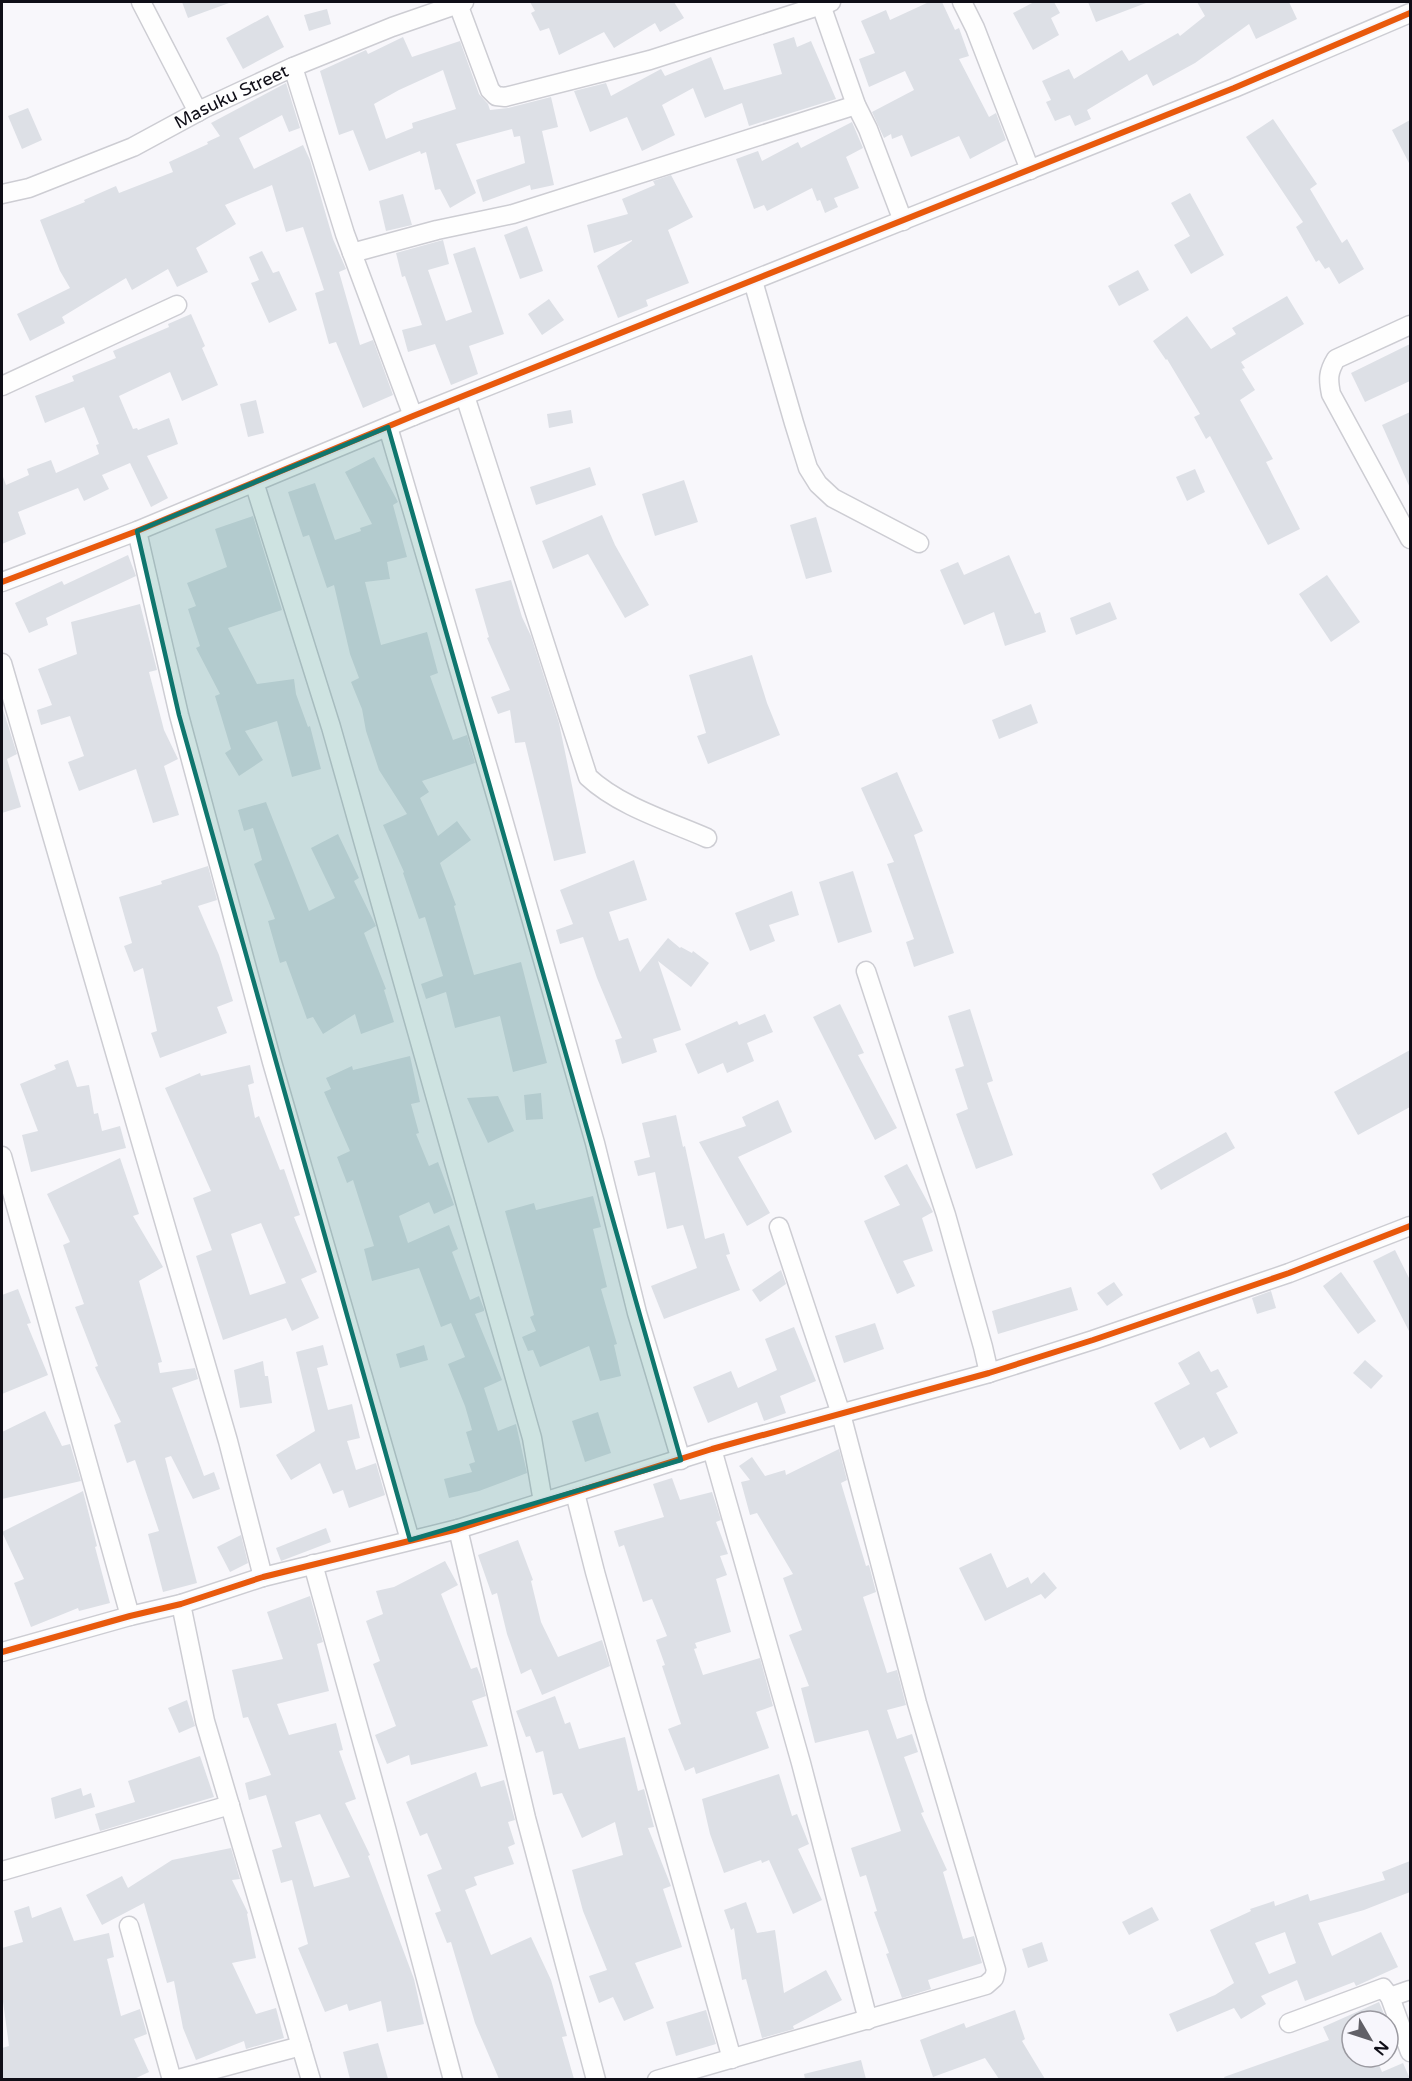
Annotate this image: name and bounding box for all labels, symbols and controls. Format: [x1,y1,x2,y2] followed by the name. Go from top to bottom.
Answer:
[170,60,292,134] street label: Masuku Street
[1340,2009,1400,2069] north arrow
[1369,2037,1393,2059] text: N

